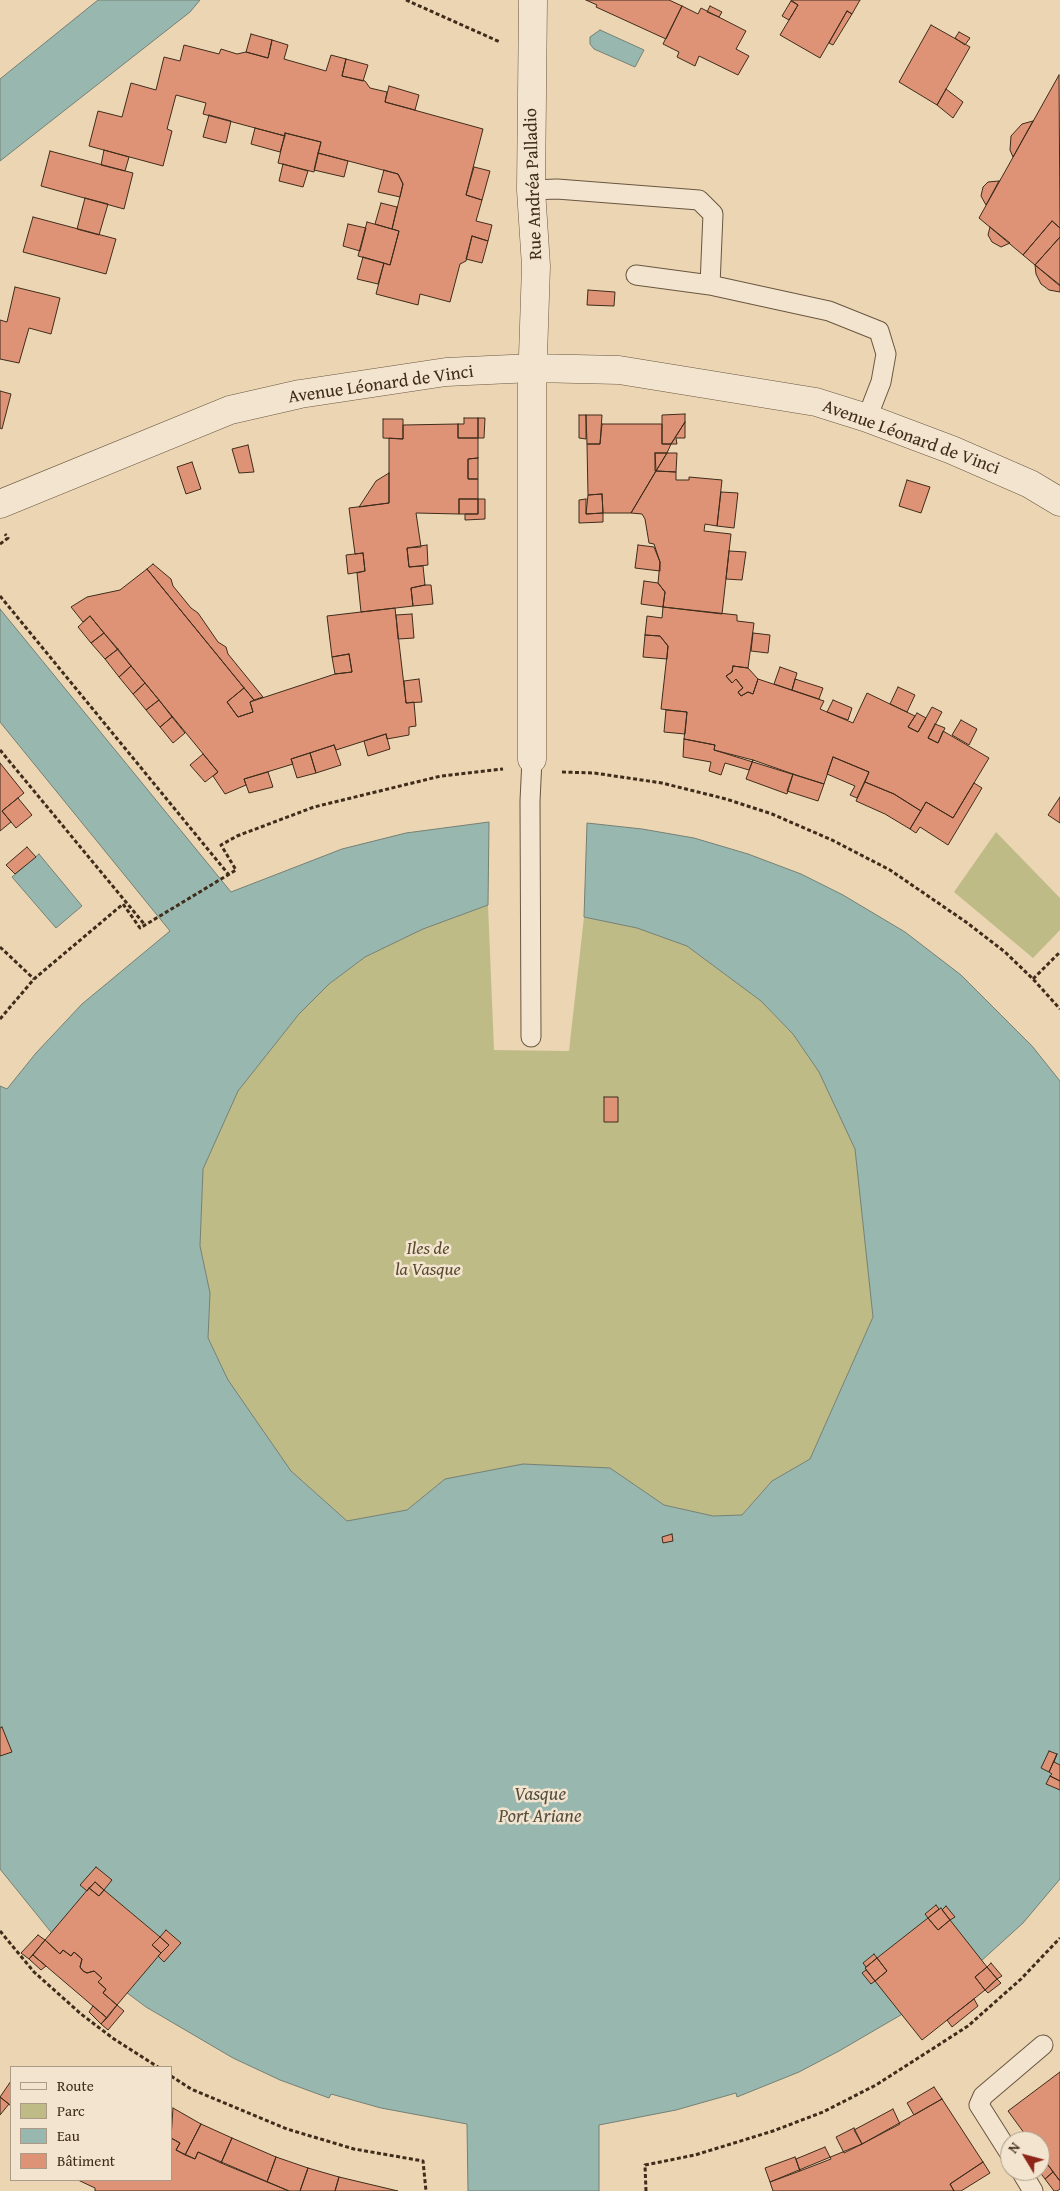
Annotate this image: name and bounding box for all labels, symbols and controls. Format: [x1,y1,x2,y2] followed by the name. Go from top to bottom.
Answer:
[521,108,547,260] street label: Rue Andréa Palladio
[287,361,475,409] street label: Avenue Léonard de Vinci
[819,396,1003,480] street label: Avenue Léonard de Vinci
[395,1238,461,1280] park label: Iles de la Vasque
[498,1784,582,1828] water label: Vasque Port Ariane
[10,2066,172,2181] legend
[57,2075,94,2096] text: Route
[57,2100,85,2121] text: Parc
[57,2125,80,2146] text: Eau
[1000,2131,1050,2181] north arrow
[1003,2138,1025,2157] text: N
[57,2150,115,2171] text: Bâtiment

